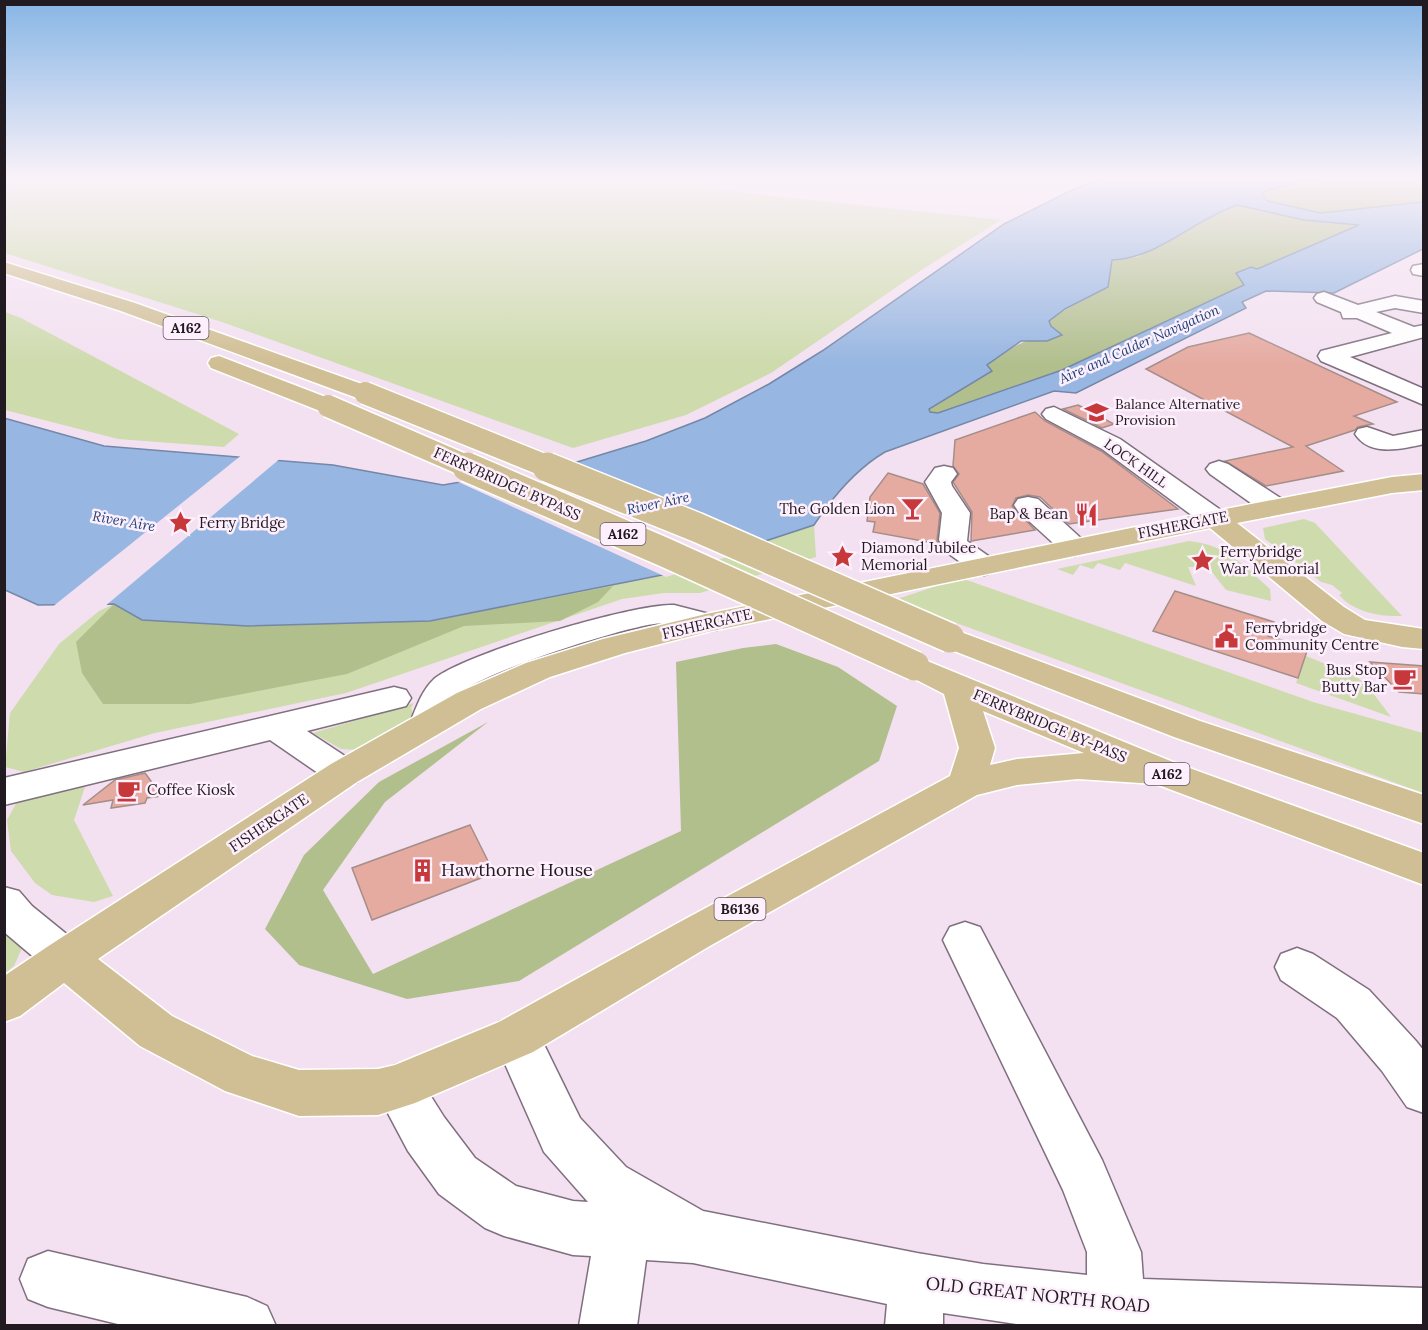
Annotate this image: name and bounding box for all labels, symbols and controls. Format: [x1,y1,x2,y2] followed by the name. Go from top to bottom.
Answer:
[1055,300,1222,388] water label: Aire and Calder Navigation
[164,317,208,339] road number: A162
[1115,395,1241,429] place label: Balance Alternative Provision
[1084,399,1110,425] school or university icon: Balance Alternative Provision
[1101,434,1171,492] street label: LOCK HILL
[431,443,584,524] street label: FERRYBRIDGE BYPASS
[625,488,691,518] water label: River Aire
[900,496,926,522] bar icon: The Golden Lion
[779,499,895,518] place label: The Golden Lion
[1073,501,1099,527] restaurant icon: Bap & Bean
[989,504,1068,523] place label: Bap & Bean
[1136,506,1230,543] street label: FISHERGATE
[91,507,157,535] water label: River Aire
[168,510,194,536] place icon: Ferry Bridge
[199,513,285,532] place label: Ferry Bridge
[600,523,646,545] road number: A162
[861,538,976,574] place label: Diamond Jubilee Memorial
[1220,542,1319,578] place label: Ferrybridge War Memorial
[830,544,856,570] place icon: Diamond Jubilee Memorial
[1189,548,1215,574] place icon: Ferrybridge War Memorial
[660,604,754,643] street label: FISHERGATE
[1245,618,1379,654] place label: Ferrybridge Community Centre
[1214,624,1240,650] public building icon: Ferrybridge Community Centre
[1322,660,1387,696] place label: Bus Stop Butty Bar
[1392,666,1418,692] cafe icon: Bus Stop Butty Bar
[971,685,1130,767] street label: FERRYBRIDGE BY-PASS
[1144,763,1190,785] road number: A162
[116,777,142,803] cafe icon: Coffee Kiosk
[147,780,235,799] place label: Coffee Kiosk
[225,789,312,856] street label: FISHERGATE
[410,857,436,883] building icon: Hawthorne House
[441,858,593,881] place label: Hawthorne House
[714,898,766,920] road number: B6136
[925,1271,1151,1318] street label: OLD GREAT NORTH ROAD

